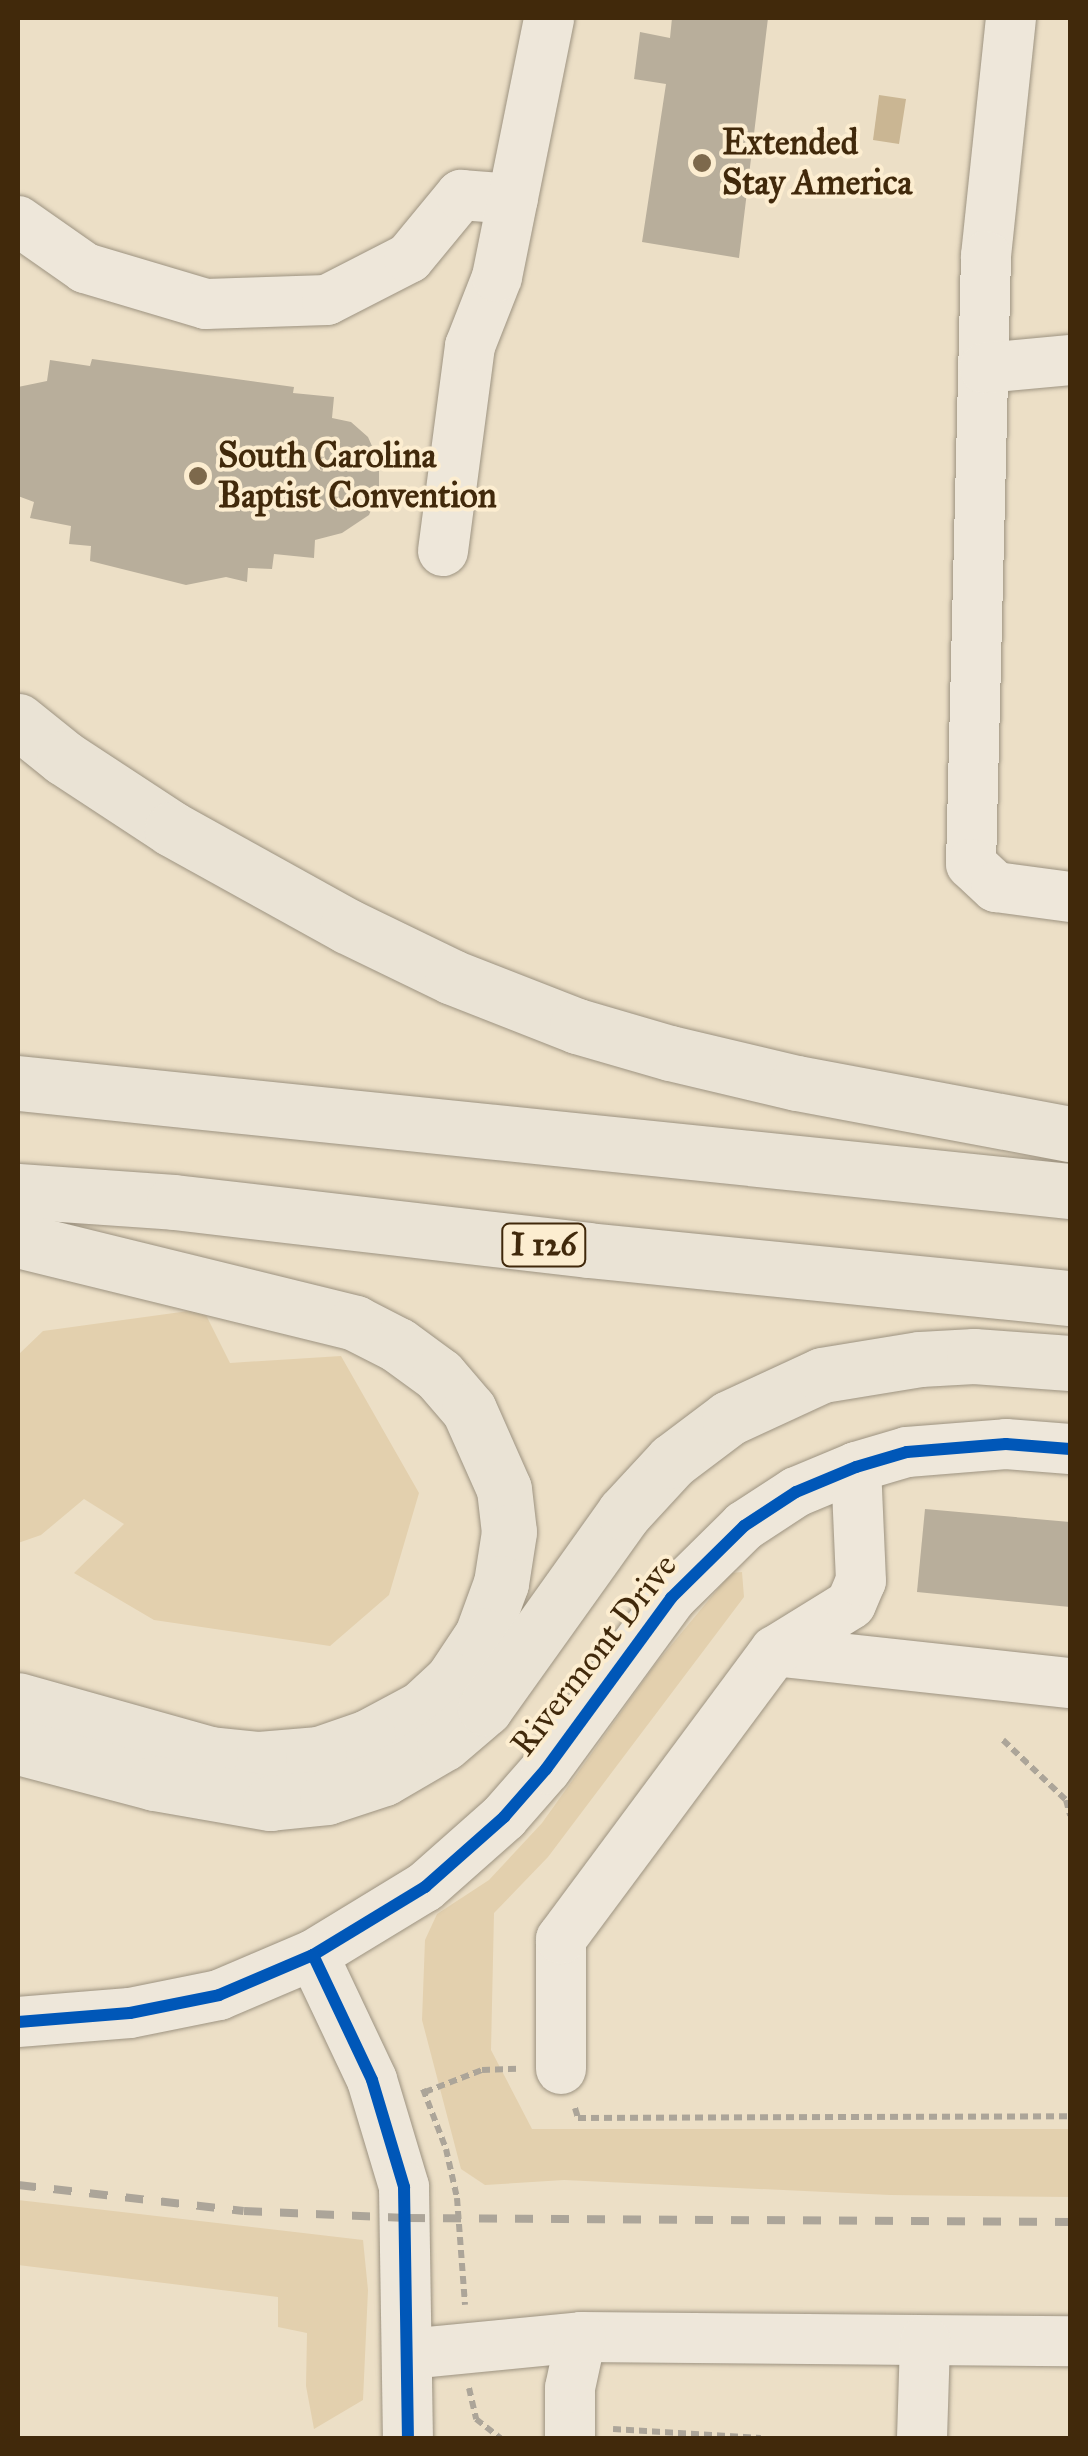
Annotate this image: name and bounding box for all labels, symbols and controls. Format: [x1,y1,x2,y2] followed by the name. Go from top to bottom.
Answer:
[722,122,912,204] place label: Extended Stay America
[691,152,713,174] marker: Extended Stay America
[218,435,497,517] place label: South Carolina Baptist Convention
[187,465,209,487] marker: South Carolina Baptist Convention
[499,1218,589,1272] road number: I 126
[502,1546,686,1764] street label: Rivermont Drive

